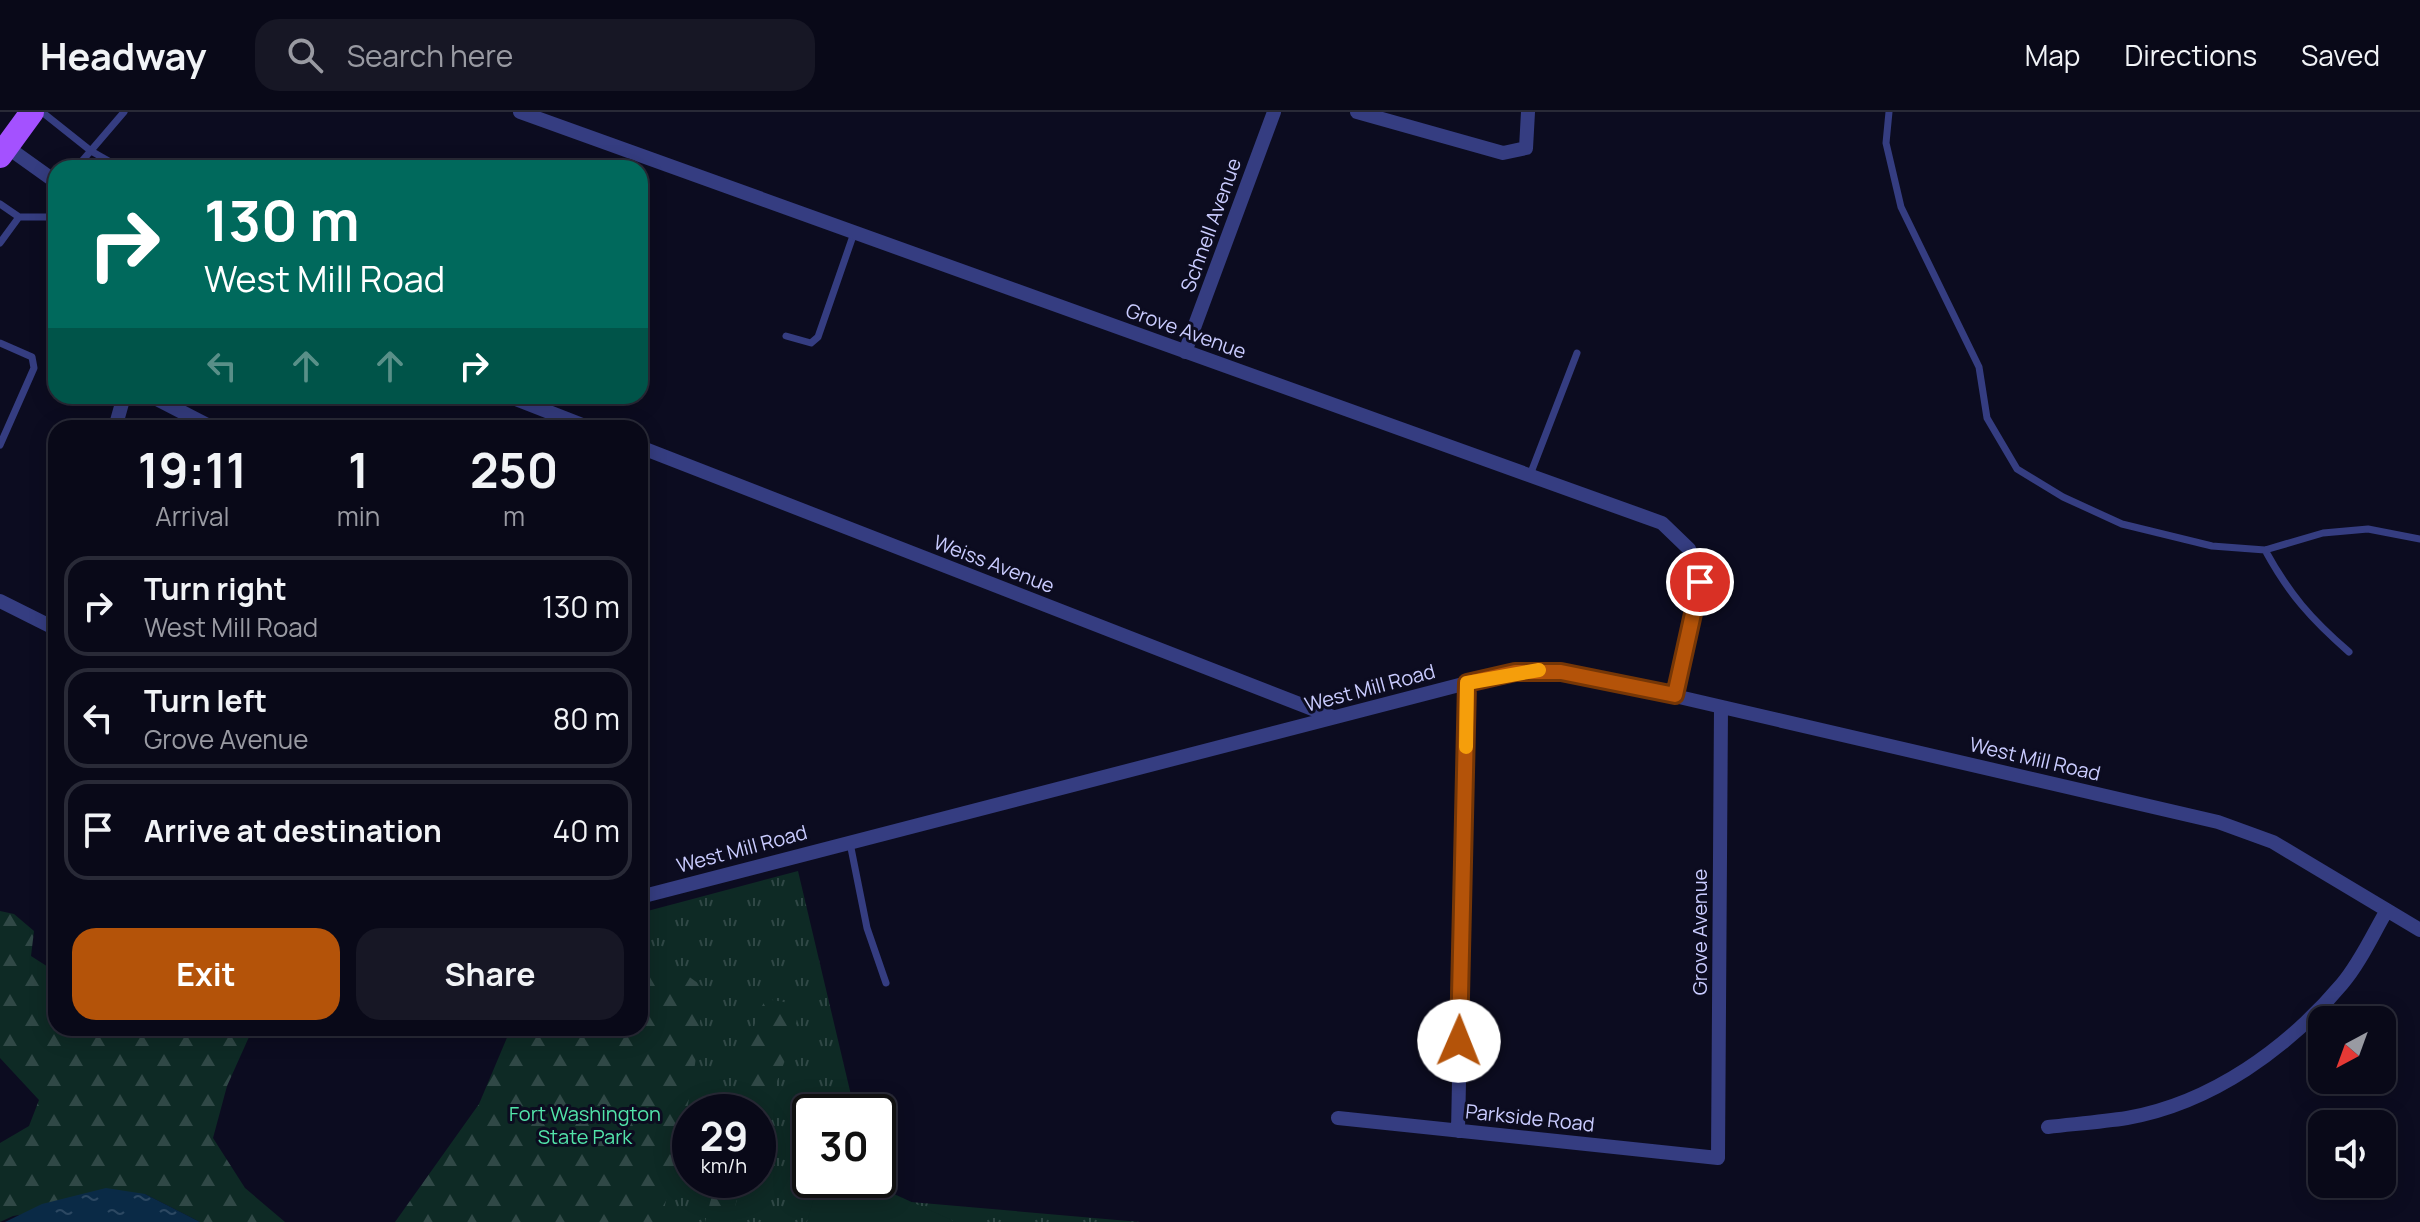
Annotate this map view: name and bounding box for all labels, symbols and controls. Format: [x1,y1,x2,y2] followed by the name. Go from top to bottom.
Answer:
[255,19,815,91] search box
[40,29,207,81] text: Headway
[283,33,327,77] icon: search
[347,35,513,76] text: Search here
[2025,36,2080,74] text: Map
[2124,36,2257,74] text: Directions
[2301,36,2380,74] text: Saved
[1174,154,1247,296] street label: Schnell Avenue
[204,181,360,258] text: 130 m
[72,192,176,296] icon: right
[204,254,445,303] text: West Mill Road
[1122,296,1250,365] street label: Grove Avenue
[200,344,244,388] icon: left
[284,344,328,388] icon: ahead
[368,344,412,388] icon: ahead
[452,344,496,388] icon: right
[138,437,247,502] text: 19:11
[348,437,369,502] text: 1
[470,437,558,502] text: 250
[155,498,229,534] text: Arrival
[337,498,380,534] text: min
[503,498,525,534] text: m
[930,528,1058,599] street label: Weiss Avenue
[1666,548,1734,616] pin
[1678,560,1722,604] icon: arrive
[144,568,287,609] text: Turn right
[76,584,120,628] icon: right
[542,586,620,627] text: 130 m
[144,609,318,645] text: West Mill Road
[1302,657,1438,718] street label: West Mill Road
[144,680,267,721] text: Turn left
[76,696,120,740] icon: left
[553,698,620,739] text: 80 m
[144,721,308,757] text: Grove Avenue
[1967,730,2103,787] street label: West Mill Road
[76,808,120,852] icon: arrive
[144,810,442,851] text: Arrive at destination
[553,810,620,851] text: 40 m
[674,818,810,879] street label: West Mill Road
[1686,869,1713,995] street label: Grove Avenue
[72,928,340,1020] button: Exit
[356,928,624,1020] button: Share
[1417,999,1501,1083] position arrow
[2308,1006,2396,1094] north arrow
[2308,1006,2396,1198] map controls
[792,1094,896,1198] speed limit sign: 30
[1464,1097,1596,1138] street label: Parkside Road
[509,1100,661,1150] park label: Fort Washington State Park
[700,1108,748,1163] text: 29
[2308,1110,2396,1198] button: sound
[701,1152,747,1179] text: km/h

